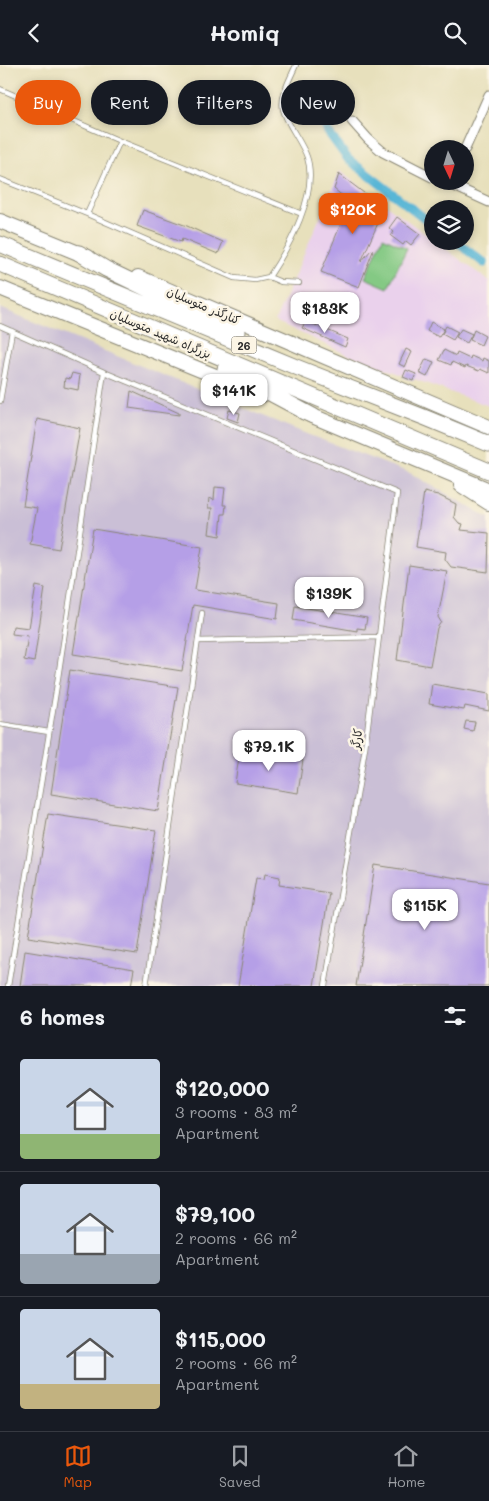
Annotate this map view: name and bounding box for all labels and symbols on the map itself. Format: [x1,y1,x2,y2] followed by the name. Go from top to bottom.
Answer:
[424,140,474,190] north arrow
[318,193,388,235] pin: $120K
[165,282,243,328] street label: کنارگذر متوسلیان
[290,291,360,334] pin: $183K
[108,305,214,362] street label: بزرگراه شهید متوسلیان
[232,337,256,353] road number: 26
[199,373,269,416] pin: $141K
[294,577,364,619] pin: $139K
[346,727,365,752] street label: کارگر
[228,729,310,772] pin: $79.1K
[390,889,460,931] pin: $115K

